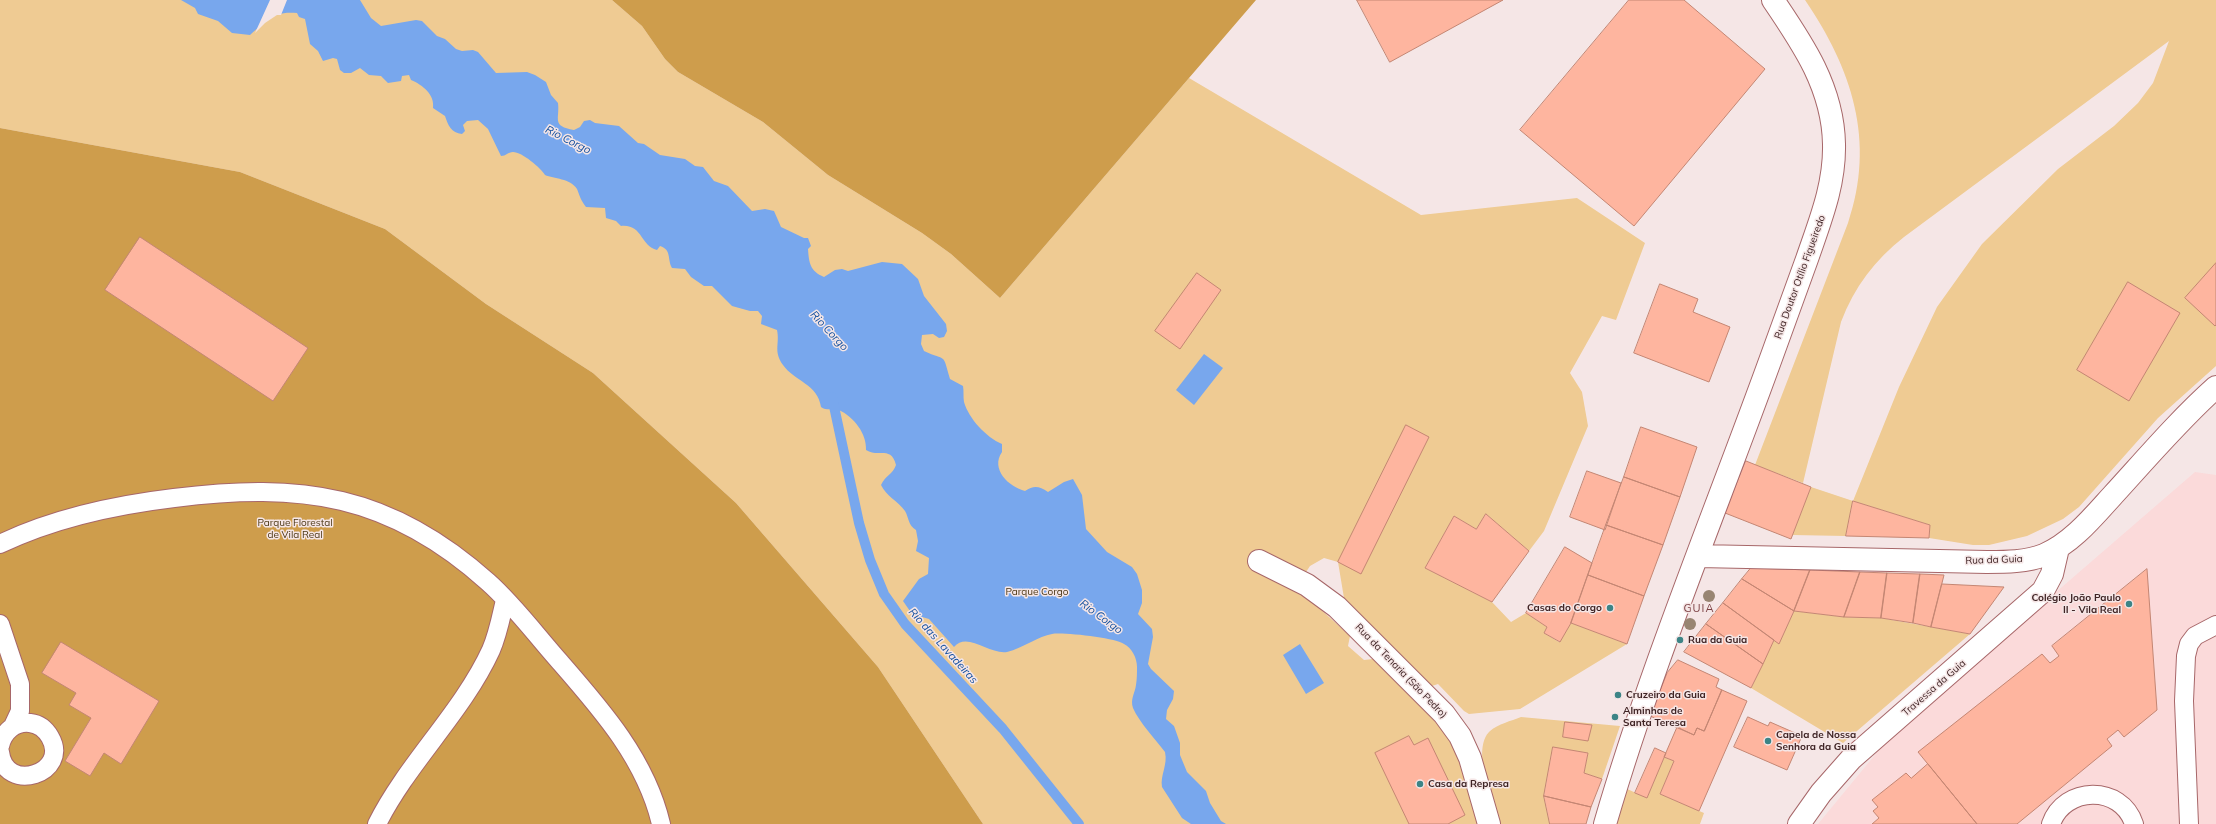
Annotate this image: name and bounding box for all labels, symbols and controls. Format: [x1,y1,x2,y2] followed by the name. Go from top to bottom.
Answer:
[543,123,593,157] water label: Rio Corgo
[1772,214,1828,340] street label: Rua Doutor Otílio Figueiredo
[807,308,851,354] water label: Rio Corgo
[257,517,333,540] park label: Parque Florestal de Vila Real
[1965,553,2023,567] street label: Rua da Guia
[1005,586,1069,598] park label: Parque Corgo
[2031,592,2121,616] place label: Colégio João Paulo II - Vila Real
[1077,597,1125,637] water label: Rio Corgo
[2124,599,2134,609] marker: Colégio João Paulo II - Vila Real
[1527,602,1602,614] place label: Casas do Corgo
[1683,602,1715,616] district label: GUIA
[1605,603,1615,613] marker: Casas do Corgo
[906,606,980,686] water label: Rio das Lavadeiras
[1353,621,1449,721] street label: Rua da Tenaria (São Pedro)
[1688,634,1747,646] place label: Rua da Guia
[1675,635,1685,645] marker: Rua da Guia
[1900,657,1968,719] street label: Travessa da Guia
[1626,689,1706,701] place label: Cruzeiro da Guia
[1613,690,1623,700] marker: Cruzeiro da Guia
[1623,705,1686,728] place label: Alminhas de Santa Teresa
[1610,712,1620,722] marker: Alminhas de Santa Teresa
[1776,729,1856,752] place label: Capela de Nossa Senhora da Guia
[1763,736,1773,746] marker: Capela de Nossa Senhora da Guia
[1428,778,1509,790] place label: Casa da Represa
[1415,779,1425,789] marker: Casa da Represa

